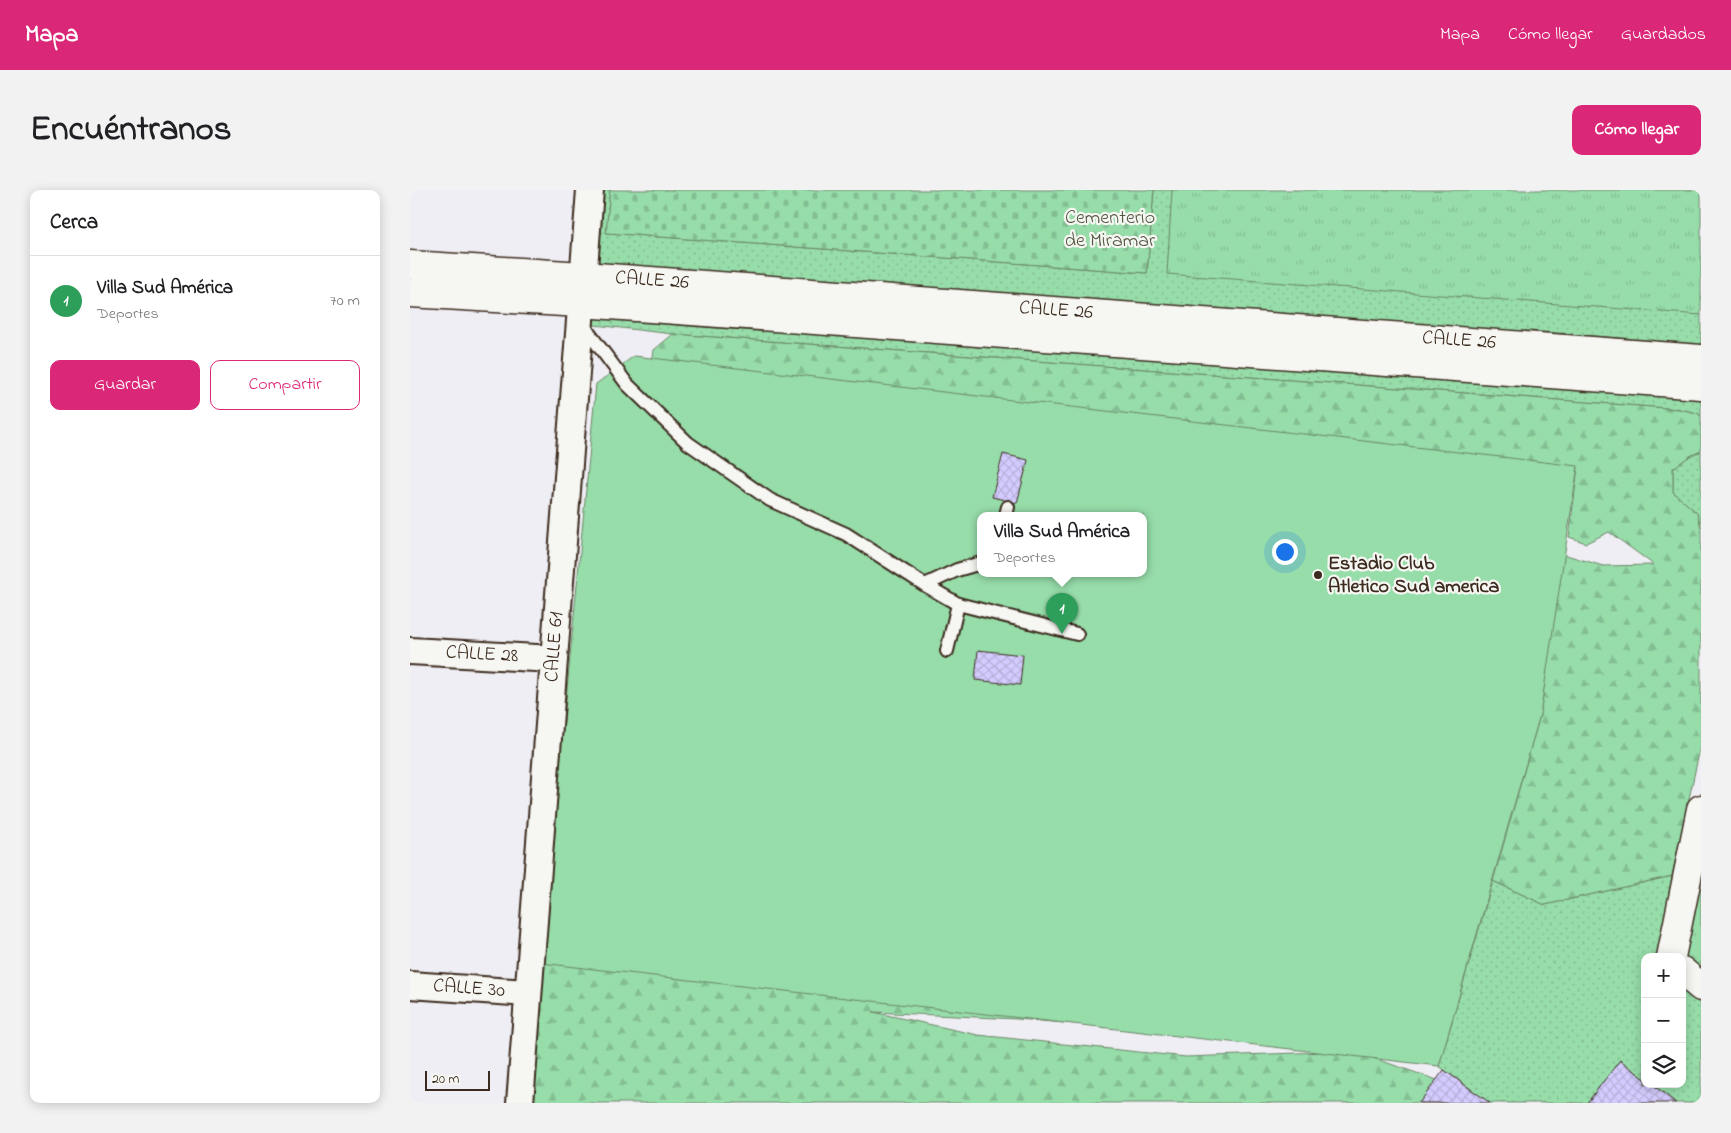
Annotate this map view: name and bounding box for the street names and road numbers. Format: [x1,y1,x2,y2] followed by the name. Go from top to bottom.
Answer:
[614,264,690,298] street label: CALLE 26
[1018,294,1094,328] street label: CALLE 26
[1421,324,1497,358] street label: CALLE 26
[538,611,572,683] street label: CALLE 61
[445,639,519,671] street label: CALLE 28
[432,972,506,1006] street label: CALLE 30

